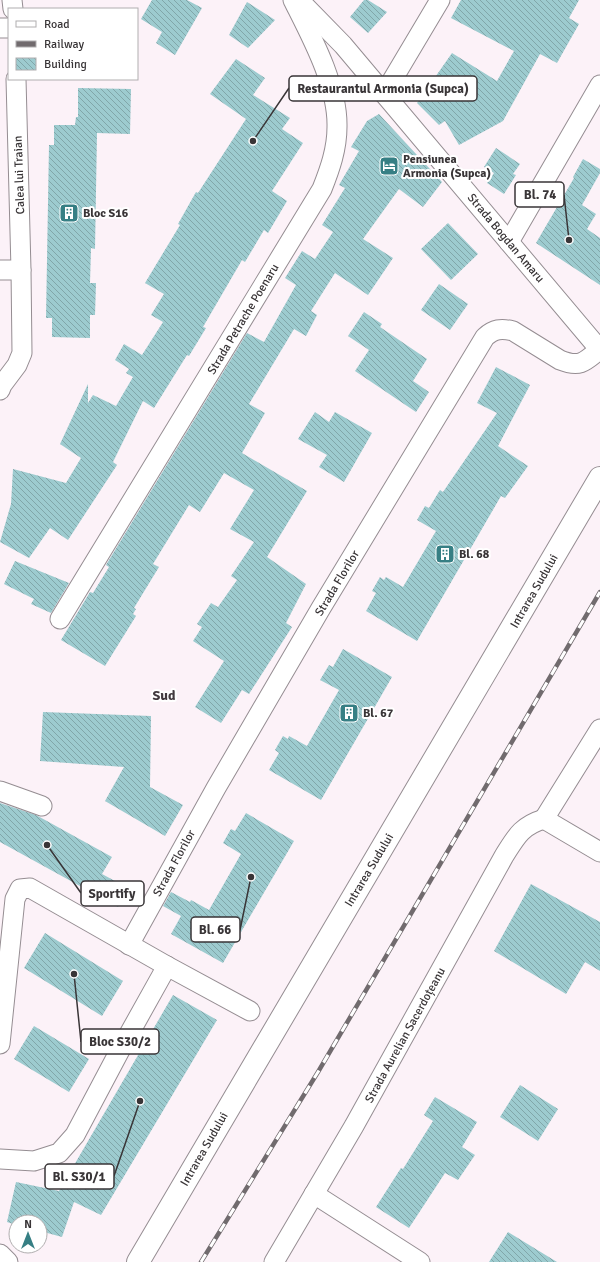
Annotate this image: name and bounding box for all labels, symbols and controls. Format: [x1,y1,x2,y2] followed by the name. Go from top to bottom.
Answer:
[8,8,138,80] legend
[44,17,70,32] text: Road
[44,37,84,52] text: Railway
[44,57,87,72] text: Building
[289,76,477,101] callout: Restaurantul Armonia (Supca)
[297,81,469,97] text: Restaurantul Armonia (Supca)
[11,135,28,215] street label: Calea lui Traian
[403,152,491,181] place label: Pensiunea Armonia (Supca)
[378,155,400,177] hotel icon: Pensiunea Armonia (Supca)
[515,182,564,207] callout: Bl. 74
[524,187,556,203] text: Bl. 74
[464,191,547,286] street label: Strada Bogdan Amaru
[58,202,80,224] building icon: Bloc S16
[83,206,129,221] place label: Bloc S16
[204,261,282,377] street label: Strada Petrache Poenaru
[434,543,456,565] building icon: Bl. 68
[312,547,363,619] street label: Strada Florilor
[459,547,490,562] place label: Bl. 68
[507,552,562,631] street label: Intrarea Sudului
[152,687,176,704] district label: Sud
[338,702,360,724] building icon: Bl. 67
[363,706,394,721] place label: Bl. 67
[150,827,199,899] street label: Strada Florilor
[342,831,397,910] street label: Intrarea Sudului
[81,881,144,906] callout: Sportify
[89,886,136,902] text: Sportify
[191,917,240,942] callout: Bl. 66
[199,922,231,938] text: Bl. 66
[362,965,449,1106] street label: Strada Aurelian Sacerdoțeanu
[81,1029,159,1054] callout: Bloc S30/2
[89,1034,151,1050] text: Bloc S30/2
[177,1110,232,1189] street label: Intrarea Sudului
[45,1164,114,1189] callout: Bl. S30/1
[53,1169,105,1185] text: Bl. S30/1
[8,1214,48,1254] north arrow
[24,1218,32,1231] text: N

